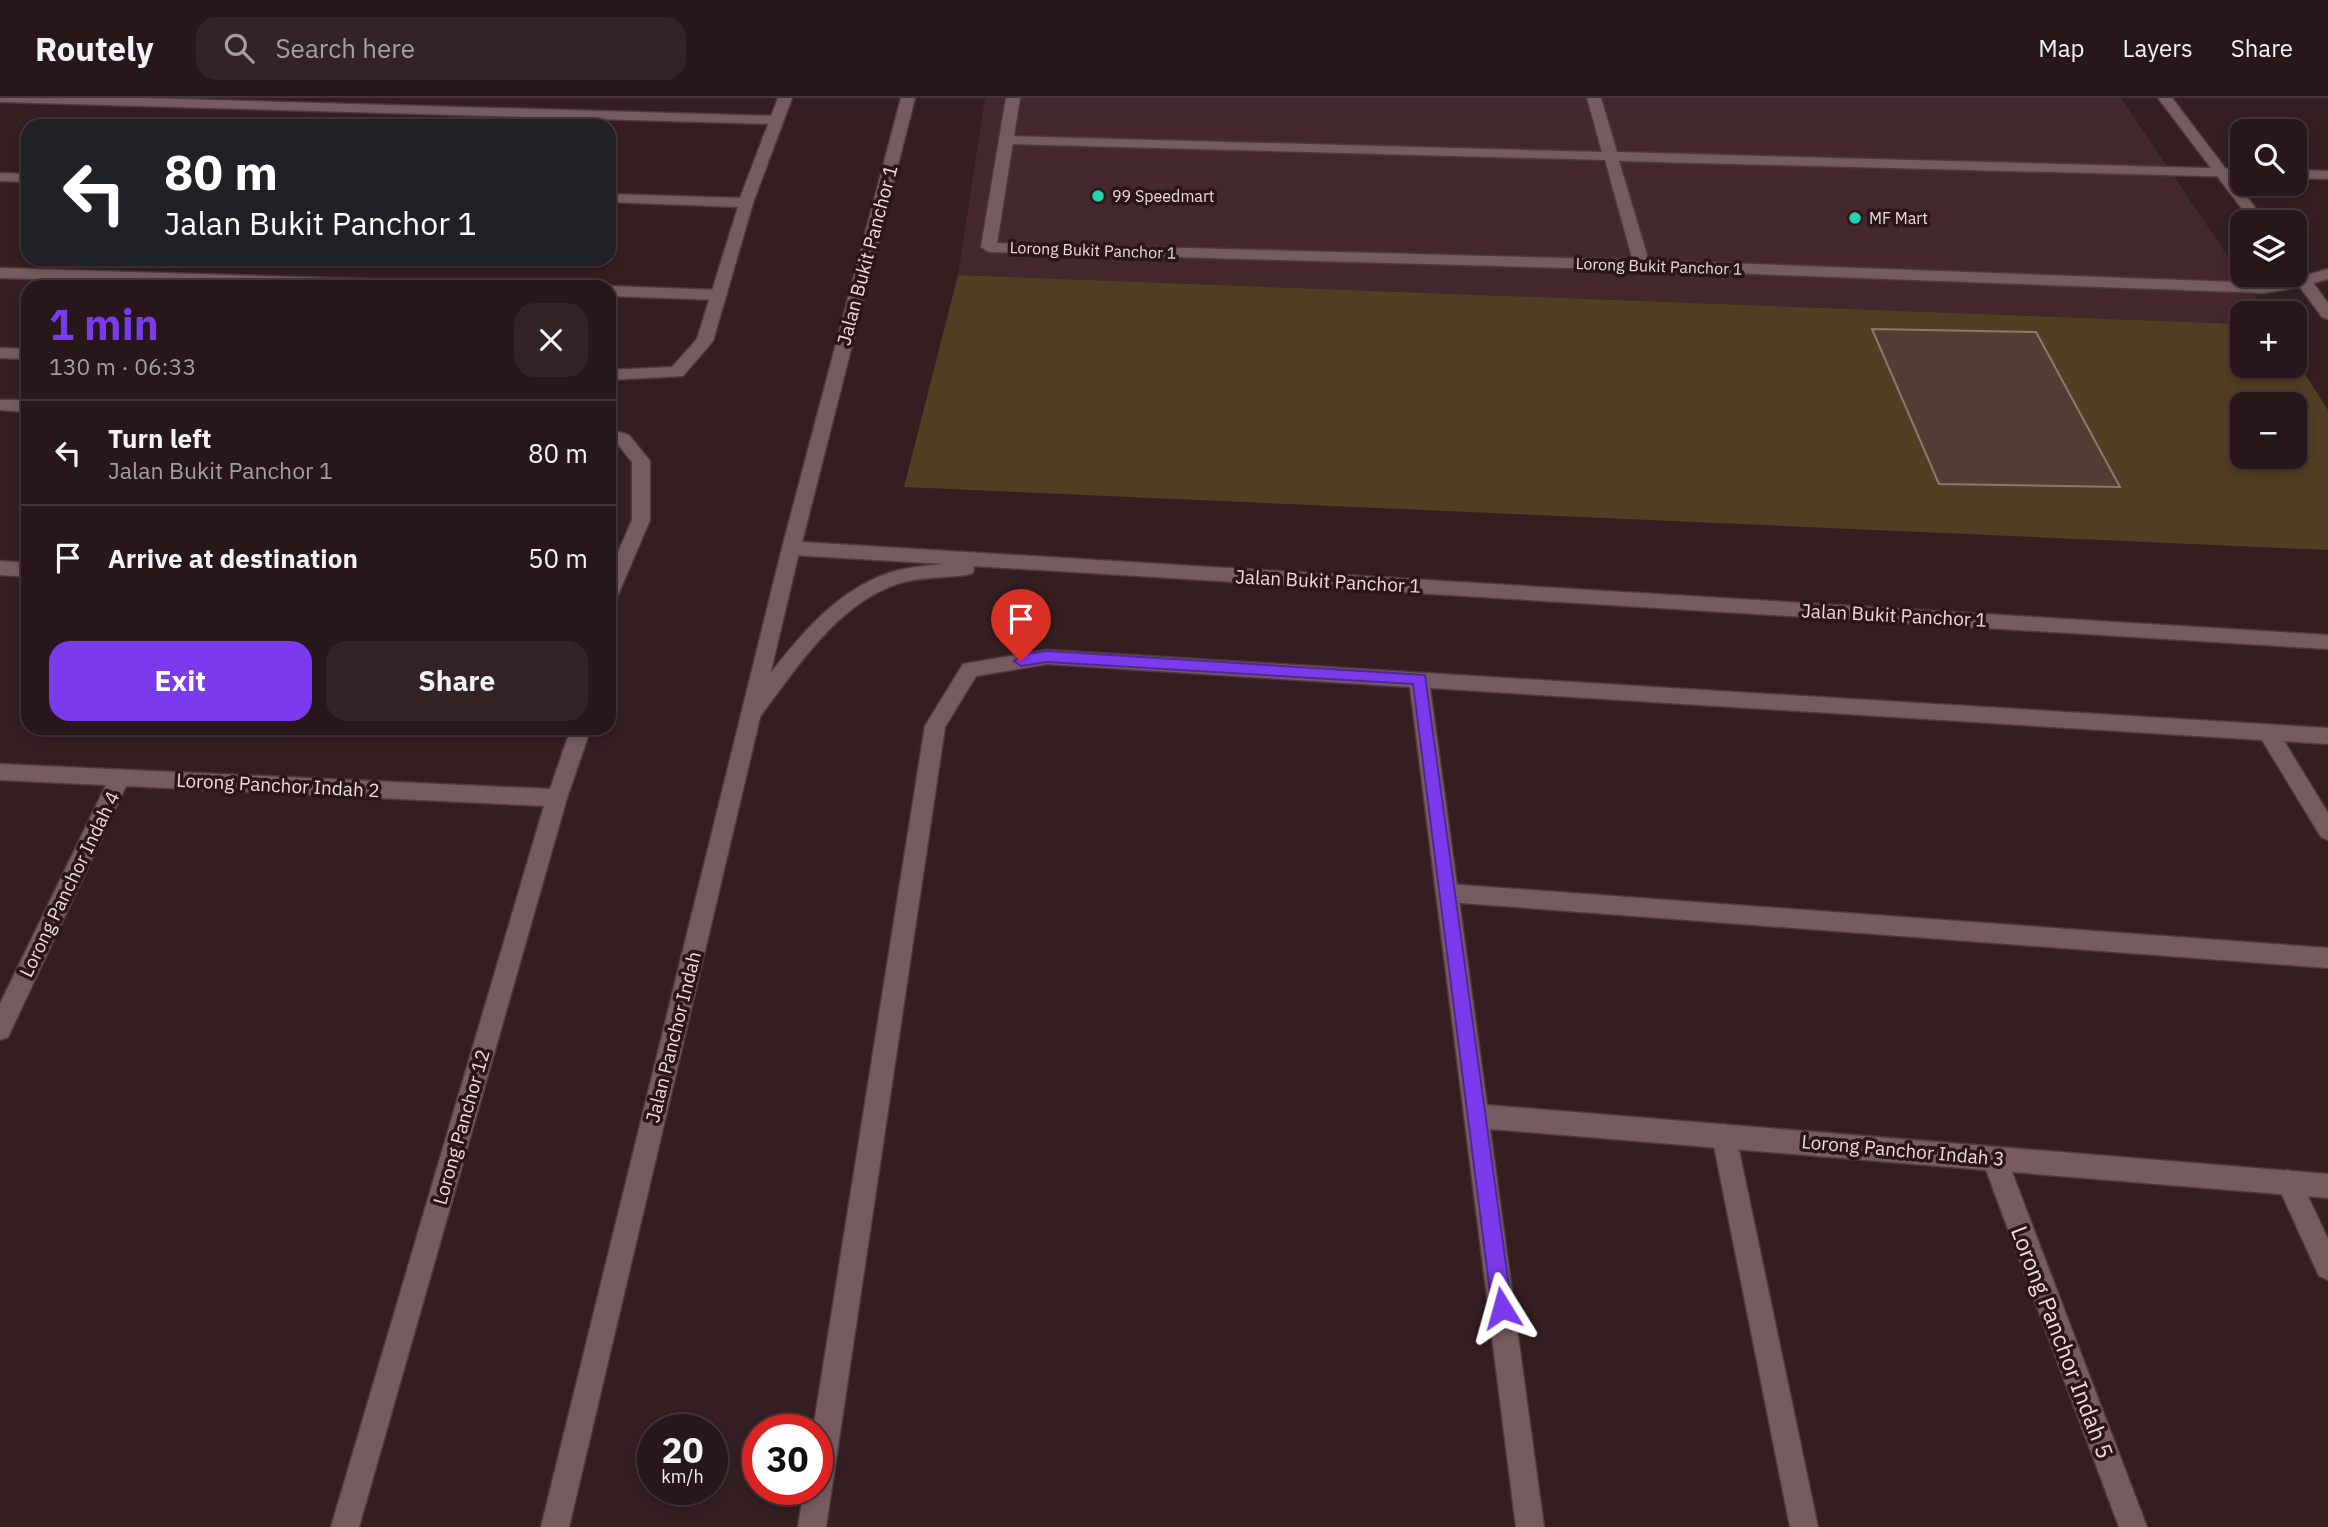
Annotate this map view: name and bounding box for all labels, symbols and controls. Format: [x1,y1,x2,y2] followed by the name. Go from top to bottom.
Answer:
[196,17,686,80] search box
[35,27,154,70] text: Routely
[220,29,258,67] icon: search
[276,31,415,65] text: Search here
[2038,32,2085,64] text: Map
[2123,32,2193,64] text: Layers
[2231,32,2293,64] text: Share
[2230,119,2307,469] map controls
[2230,119,2307,196] button: search
[164,140,278,203] text: 80 m
[49,147,140,238] icon: left
[831,162,903,348] street label: Jalan Bukit Panchor 1
[1112,186,1214,206] place label: 99 Speedmart
[1090,188,1106,204] marker: 99 Speedmart
[164,202,477,244] text: Jalan Bukit Panchor 1
[1869,208,1928,228] place label: MF Mart
[1847,210,1863,226] marker: MF Mart
[2230,210,2307,287] button: layers
[1009,237,1177,263] street label: Lorong Bukit Panchor 1
[1575,253,1743,279] street label: Lorong Bukit Panchor 1
[49,297,159,352] text: 1 min
[2230,301,2307,378] button: +
[514,303,588,377] button: close
[49,351,196,381] text: 130 m · 06:33
[2230,392,2307,469] button: −
[108,421,211,455] text: Turn left
[49,434,87,472] icon: left
[528,436,588,470] text: 80 m
[108,455,333,485] text: Jalan Bukit Panchor 1
[49,539,87,577] icon: arrive
[108,541,358,575] text: Arrive at destination
[528,541,588,575] text: 50 m
[1235,564,1421,598] street label: Jalan Bukit Panchor 1
[991,589,1051,661] pin
[1801,598,1987,632] street label: Jalan Bukit Panchor 1
[1002,600,1040,638] icon: arrive
[49,641,312,721] button: Exit
[326,641,588,721] button: Share
[176,768,380,802] street label: Lorong Panchor Indah 2
[14,787,124,981] street label: Lorong Panchor Indah 4
[640,949,706,1125] street label: Jalan Panchor Indah
[427,1047,495,1207] street label: Lorong Panchor 12
[1800,1129,2006,1171] street label: Lorong Panchor Indah 3
[2005,1221,2121,1463] street label: Lorong Panchor Indah 5
[1465,1271,1539,1345] position arrow
[742,1414,833,1505] speed limit sign: 30
[661,1427,704,1473] text: 20
[661,1465,704,1488] text: km/h

